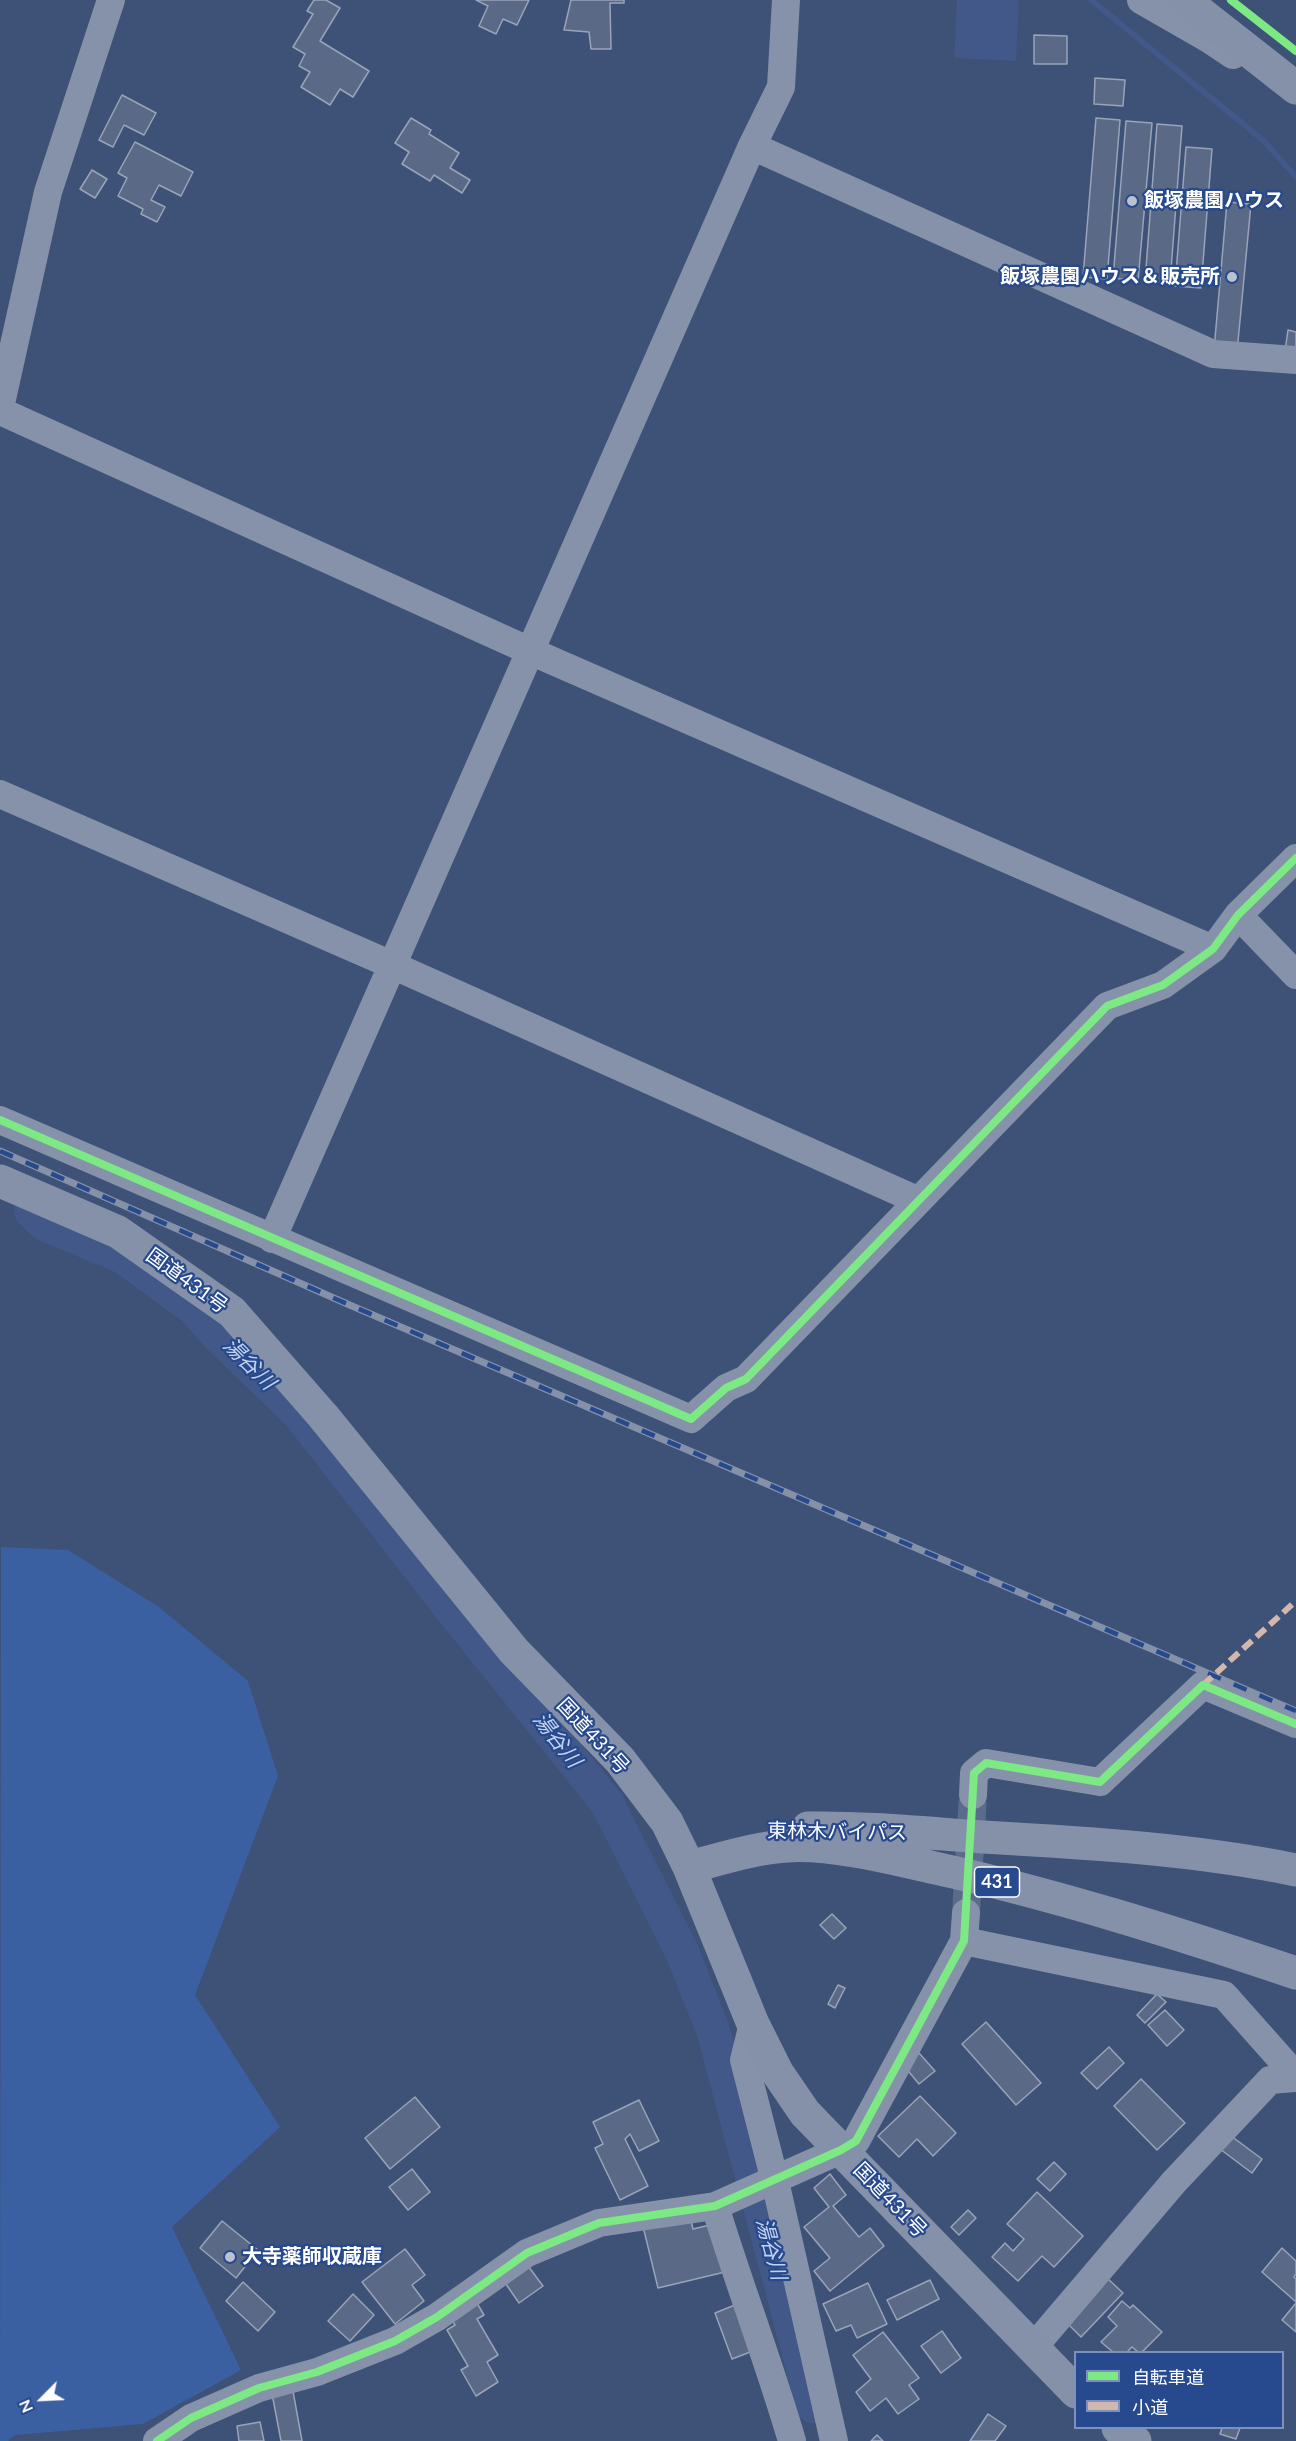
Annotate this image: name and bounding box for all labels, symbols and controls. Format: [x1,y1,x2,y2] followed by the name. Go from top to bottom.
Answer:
[1144,189,1284,213] place label: 飯塚農園ハウス
[1125,194,1139,208] marker: 飯塚農園ハウス
[1000,265,1220,289] place label: 飯塚農園ハウス＆販売所
[1225,270,1239,284] marker: 飯塚農園ハウス＆販売所
[142,1243,232,1319] street label: 国道431号
[218,1333,280,1395] water label: 湯谷川
[552,1693,634,1779] street label: 国道431号
[528,1707,586,1773] water label: 湯谷川
[767,1819,907,1845] street label: 東林木バイパス
[974,1867,1020,1897] road number: 431
[848,2158,932,2242] street label: 国道431号
[751,2215,791,2283] water label: 湯谷川
[242,2245,382,2269] place label: 大寺薬師収蔵庫
[223,2250,237,2264] marker: 大寺薬師収蔵庫
[1074,2351,1284,2429] legend
[1132,2366,1204,2388] text: 自転車道
[12,2369,72,2429] north arrow
[1132,2396,1168,2418] text: 小道
[14,2397,36,2416] text: N

